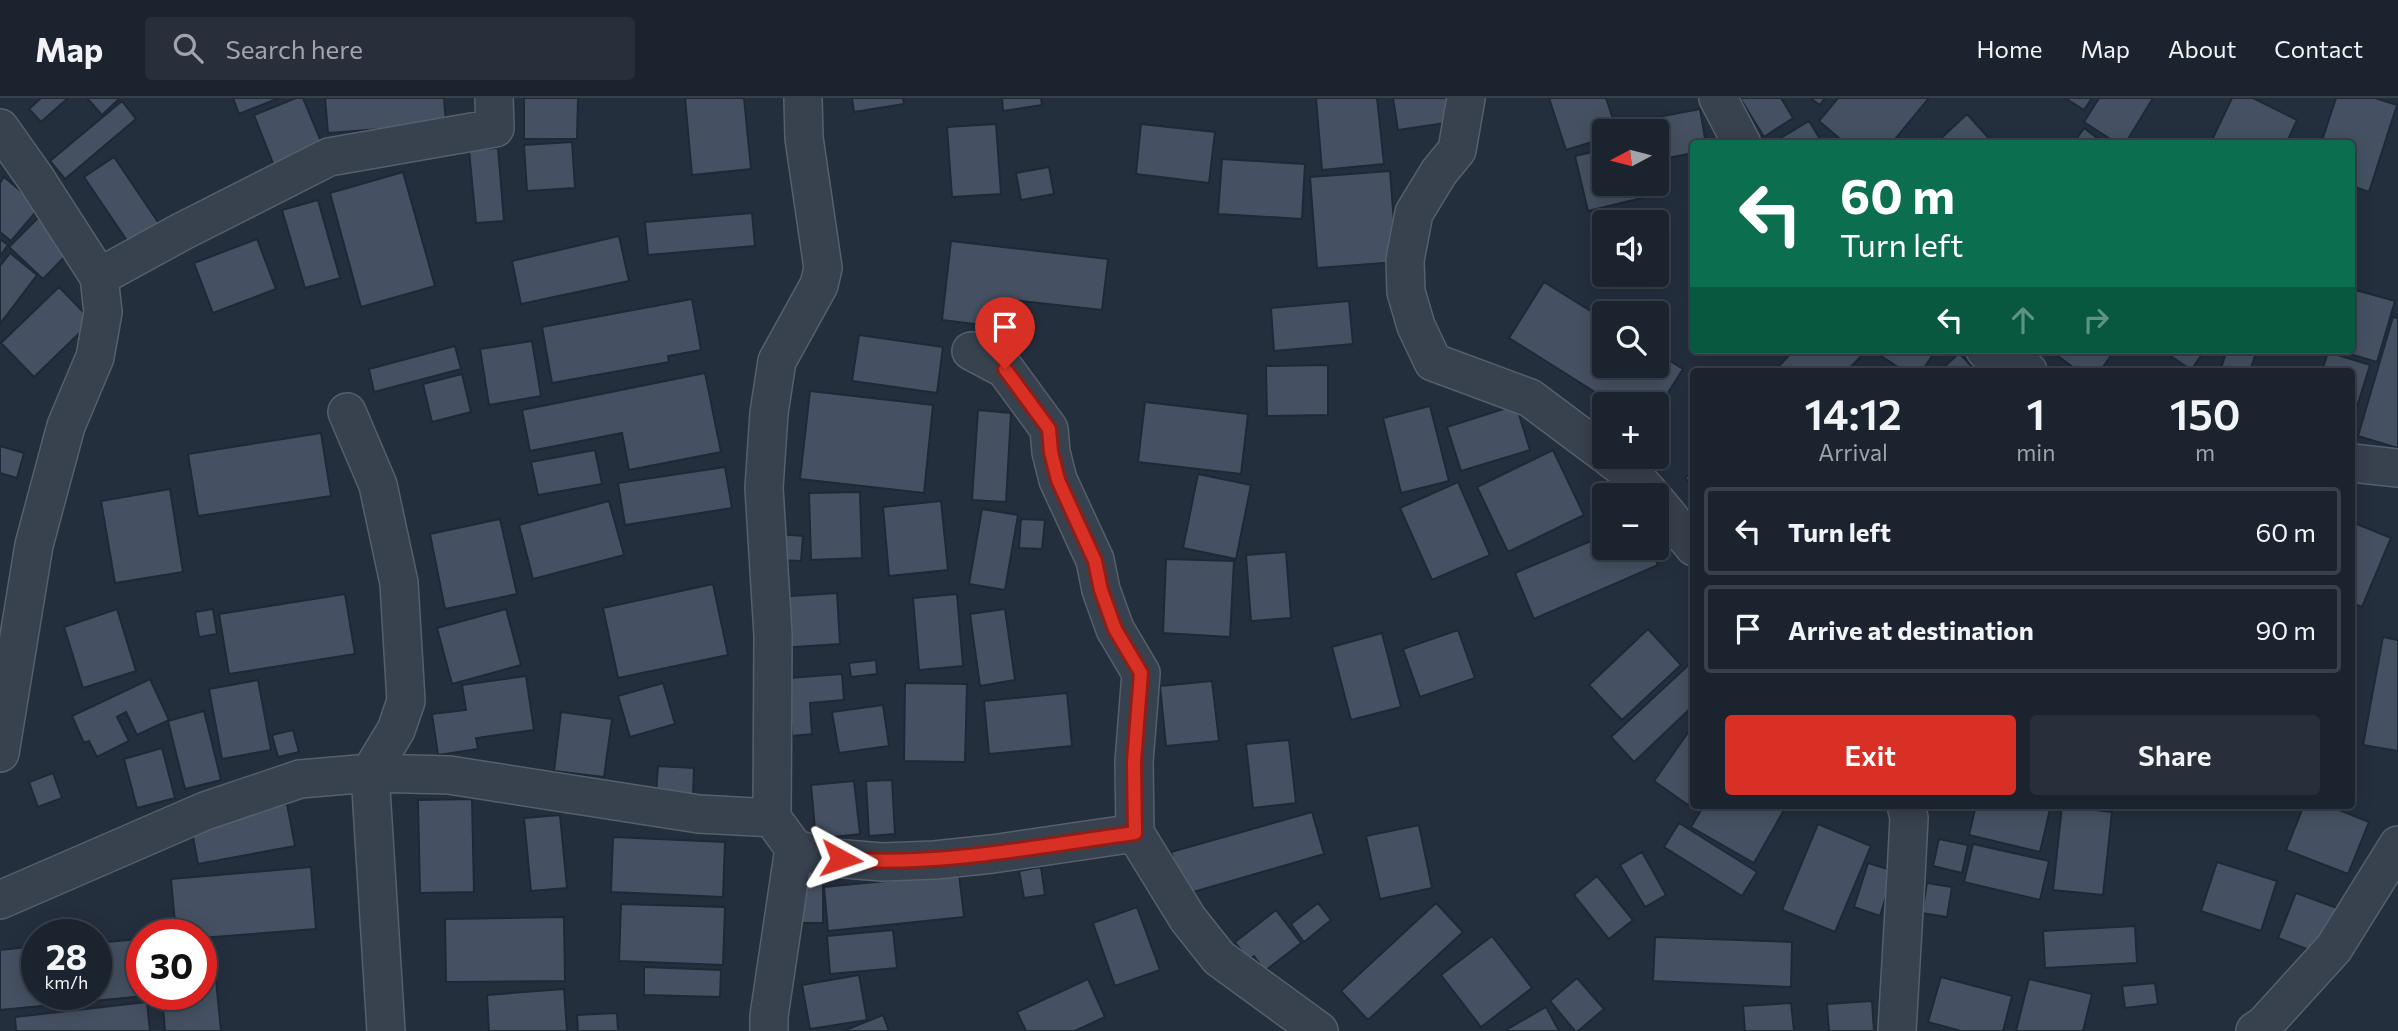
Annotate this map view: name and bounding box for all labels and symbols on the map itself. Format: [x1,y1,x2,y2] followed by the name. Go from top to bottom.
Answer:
[1592,119,1670,196] north arrow
[975,297,1035,369] pin
[804,822,878,896] position arrow
[126,919,217,1010] speed limit sign: 30

